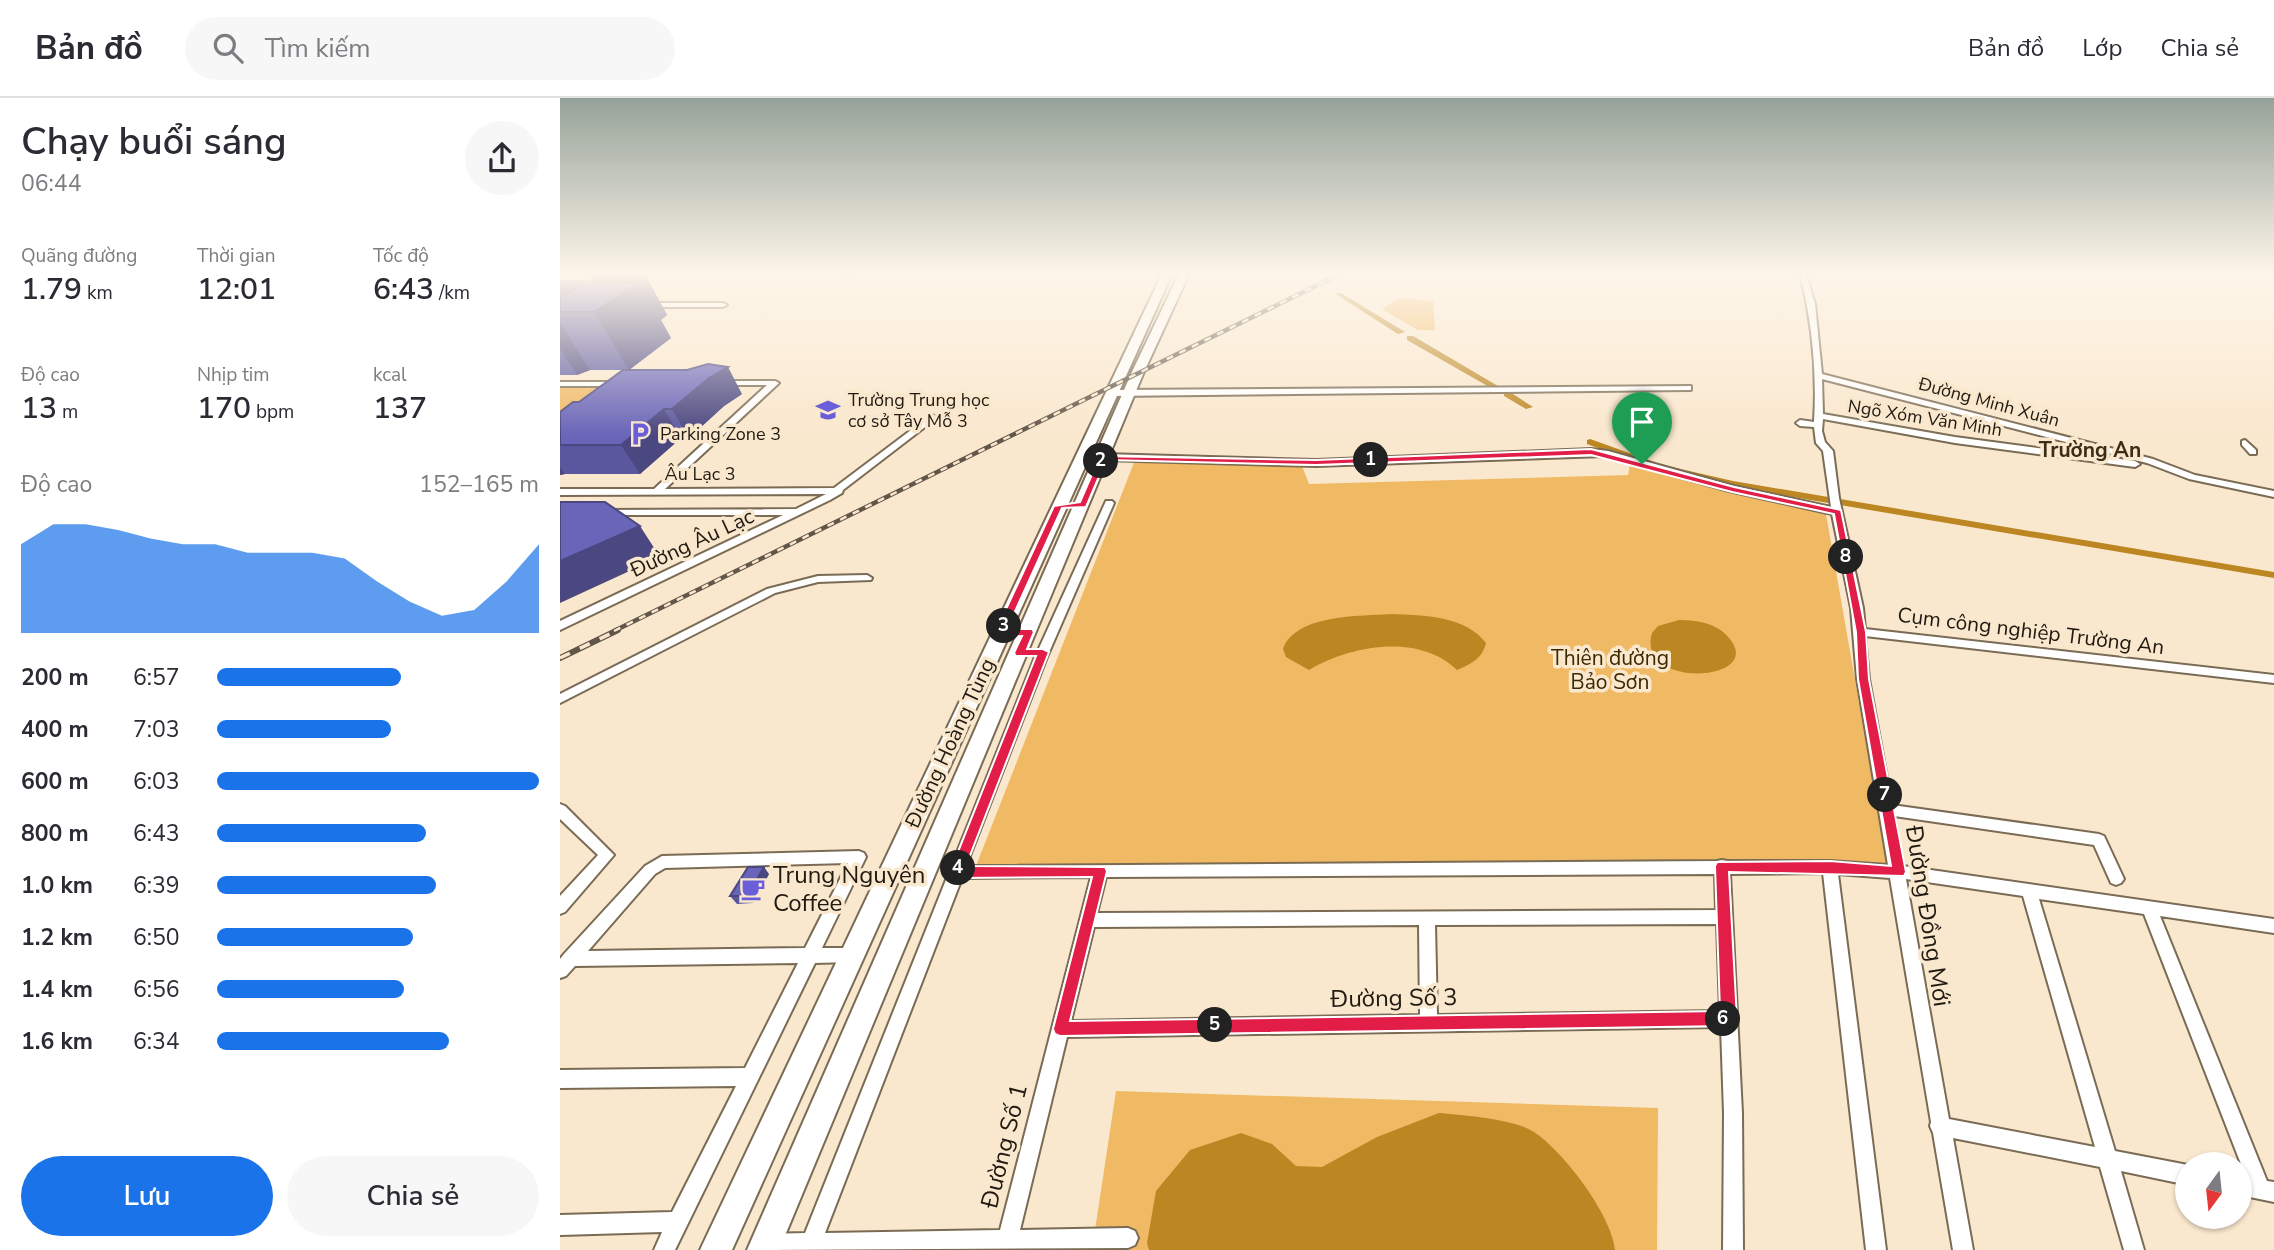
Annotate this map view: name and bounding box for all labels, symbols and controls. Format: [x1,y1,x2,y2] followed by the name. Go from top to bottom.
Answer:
[185,17,675,80] search box
[35,26,143,71] text: Bản đồ
[209,29,247,67] icon: search
[265,31,371,66] text: Tìm kiếm
[1968,32,2044,64] text: Bản đồ
[2082,32,2122,64] text: Lớp
[2160,32,2239,64] text: Chia sẻ
[21,116,287,167] text: Chạy buổi sáng
[465,121,539,195] button: share
[21,168,81,199] text: 06:44
[21,243,137,269] text: Quãng đường
[197,243,276,269] text: Thời gian
[373,243,429,269] text: Tốc độ
[21,269,82,310] text: 1.79
[197,269,276,310] text: 12:01
[373,269,434,310] text: 6:43
[82,280,113,306] text: km
[434,280,470,306] text: /km
[21,362,80,388] text: Độ cao
[197,362,270,388] text: Nhịp tim
[373,362,407,388] text: kcal
[1915,371,2062,432] street label: Đường Minh Xuân
[21,388,57,429] text: 13
[197,388,251,429] text: 170
[373,388,427,429] text: 137
[848,388,989,433] place label: Trường Trung học cơ sở Tây Mỗ 3
[1612,392,1672,464] pin
[1846,394,2004,442] street label: Ngõ Xóm Văn Minh
[814,396,842,424] school or university icon: Trường Trung học cơ sở Tây Mỗ 3
[57,399,78,425] text: m
[251,399,294,425] text: bpm
[1623,403,1661,441] icon: arrive
[626,420,654,448] parking icon: Parking Zone 3
[660,422,781,446] place label: Parking Zone 3
[2039,436,2141,464] district label: Trường An
[1354,442,1388,478] pin: 1
[1084,444,1118,478] pin: 2
[1365,446,1376,472] text: 1
[1095,447,1106,473] text: 2
[665,462,735,486] street label: Âu Lạc 3
[21,469,92,500] text: Độ cao
[419,469,539,500] text: 152–165 m
[625,502,759,584] street label: Đường Âu Lạc
[1828,540,1864,574] pin: 8
[1840,543,1851,569] text: 8
[1896,601,2166,661] street label: Cụm công nghiệp Trường An
[986,608,1022,644] pin: 3
[998,612,1009,638] text: 3
[1551,644,1669,696] park label: Thiên đường Bảo Sơn
[898,654,1002,833] street label: Đường Hoàng Tùng
[21,662,89,693] text: 200 m
[133,662,180,693] text: 6:57
[21,714,89,745] text: 400 m
[133,714,180,745] text: 7:03
[21,766,89,797] text: 600 m
[133,766,180,797] text: 6:03
[1868,778,1902,812] pin: 7
[1879,781,1890,807] text: 7
[21,818,89,849] text: 800 m
[133,818,180,849] text: 6:43
[1898,822,1958,1009] street label: Đường Đồng Mới
[940,850,976,886] pin: 4
[952,854,963,880] text: 4
[773,859,925,919] place label: Trung Nguyên Coffee
[21,870,93,901] text: 1.0 km
[133,870,180,901] text: 6:39
[739,875,767,903] cafe icon: Trung Nguyên Coffee
[21,922,93,953] text: 1.2 km
[133,922,180,953] text: 6:50
[21,974,93,1005] text: 1.4 km
[133,974,180,1005] text: 6:56
[1329,981,1458,1015] street label: Đường Số 3
[1706,1002,1740,1037] pin: 6
[1717,1005,1728,1031] text: 6
[1198,1007,1232,1042] pin: 5
[1209,1011,1220,1037] text: 5
[21,1026,93,1057] text: 1.6 km
[133,1026,180,1057] text: 6:34
[973,1080,1035,1213] street label: Đường Số 1
[2175,1152,2252,1228] north arrow
[2175,1152,2252,1229] map controls
[21,1156,273,1236] button: Lưu
[287,1156,539,1236] button: Chia sẻ

